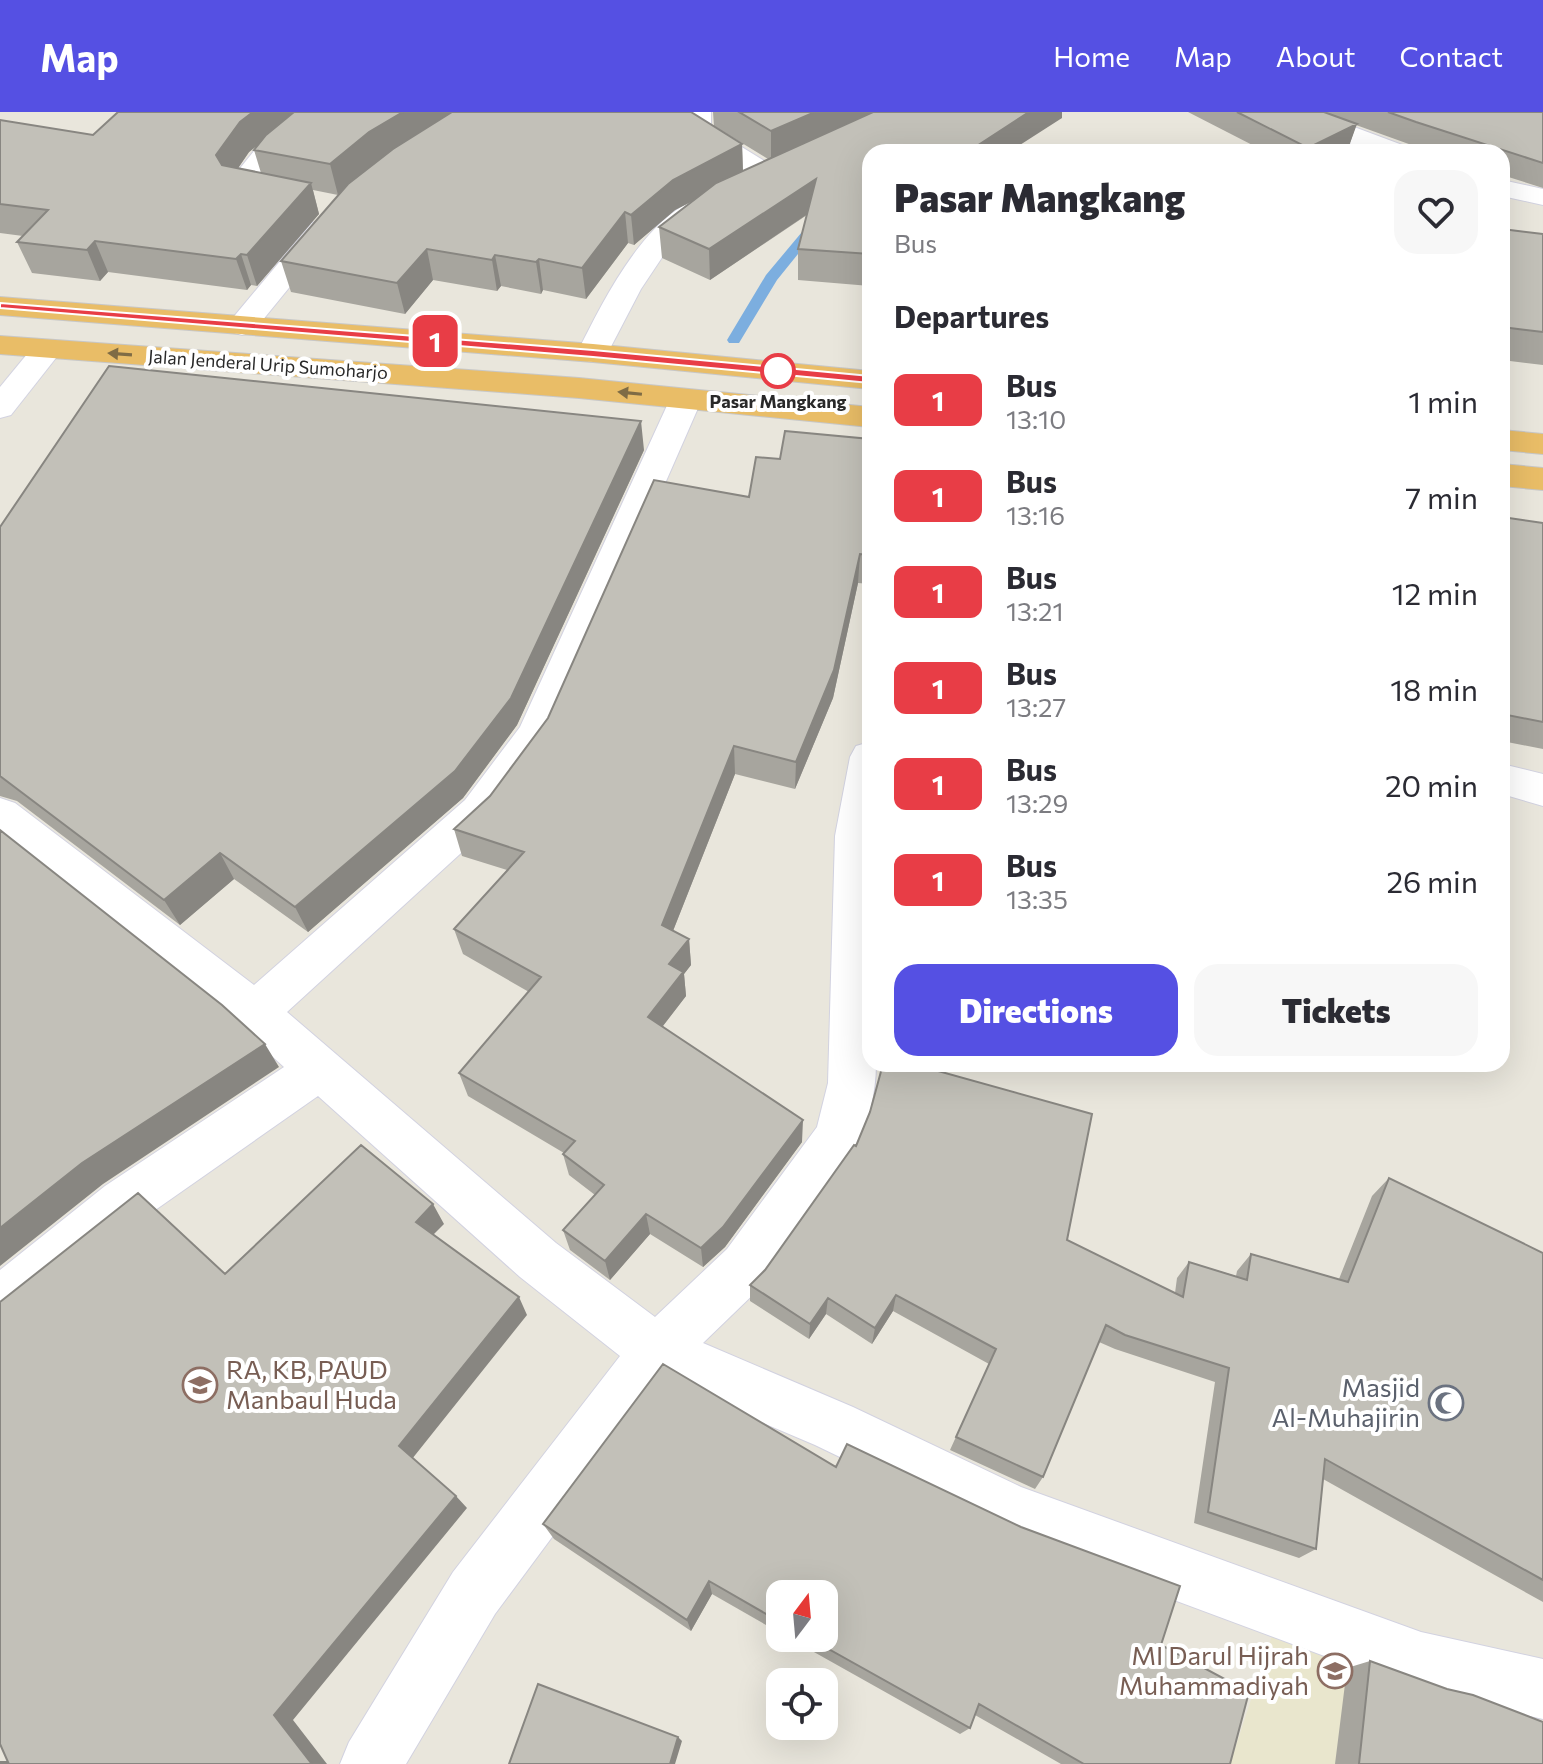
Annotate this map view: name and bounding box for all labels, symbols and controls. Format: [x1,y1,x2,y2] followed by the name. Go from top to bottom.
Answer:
[40,33,119,80] text: Map
[1053,39,1130,73] text: Home
[1174,39,1232,73] text: Map
[1276,39,1356,73] text: About
[1400,39,1503,73] text: Contact
[1394,170,1478,254] button: heart
[894,173,1185,220] text: Pasar Mangkang
[894,227,937,258] text: Bus
[894,297,1049,334] text: Departures
[409,315,461,367] line badge: 1
[429,324,441,358] text: 1
[148,345,389,383] street label: Jalan Jenderal Urip Sumoharjo
[107,347,132,360] one-way arrow
[761,354,795,388] marker: Pasar Mangkang
[1006,366,1057,403] text: Bus
[1408,382,1478,419] text: 1 min
[932,383,944,417] text: 1
[617,387,642,400] one-way arrow
[710,390,847,412] place label: Pasar Mangkang
[1006,403,1066,434] text: 13:10
[1006,462,1057,499] text: Bus
[1405,478,1478,515] text: 7 min
[932,479,944,513] text: 1
[1006,499,1065,530] text: 13:16
[1006,558,1057,595] text: Bus
[1392,574,1478,611] text: 12 min
[932,575,944,609] text: 1
[1006,595,1064,626] text: 13:21
[1006,654,1057,691] text: Bus
[1390,670,1478,707] text: 18 min
[932,671,944,705] text: 1
[1006,691,1066,722] text: 13:27
[1006,750,1057,787] text: Bus
[1385,766,1478,803] text: 20 min
[932,767,944,801] text: 1
[1006,787,1068,818] text: 13:29
[1006,846,1057,883] text: Bus
[1386,862,1478,899] text: 26 min
[932,863,944,897] text: 1
[1006,883,1068,914] text: 13:35
[894,964,1178,1056] button: Directions
[1194,964,1478,1056] button: Tickets
[226,1353,397,1414] place label: RA, KB, PAUD Manbaul Huda
[181,1366,219,1404] school or university icon: RA, KB, PAUD Manbaul Huda
[1271,1371,1420,1432] place label: Masjid Al-Muhajirin
[1427,1384,1465,1422] mosque icon: Masjid Al-Muhajirin
[766,1580,838,1652] north arrow
[766,1580,838,1740] map controls
[1119,1639,1309,1700] place label: MI Darul Hijrah Muhammadiyah
[1316,1652,1354,1690] school or university icon: MI Darul Hijrah Muhammadiyah
[766,1668,838,1740] button: locate

